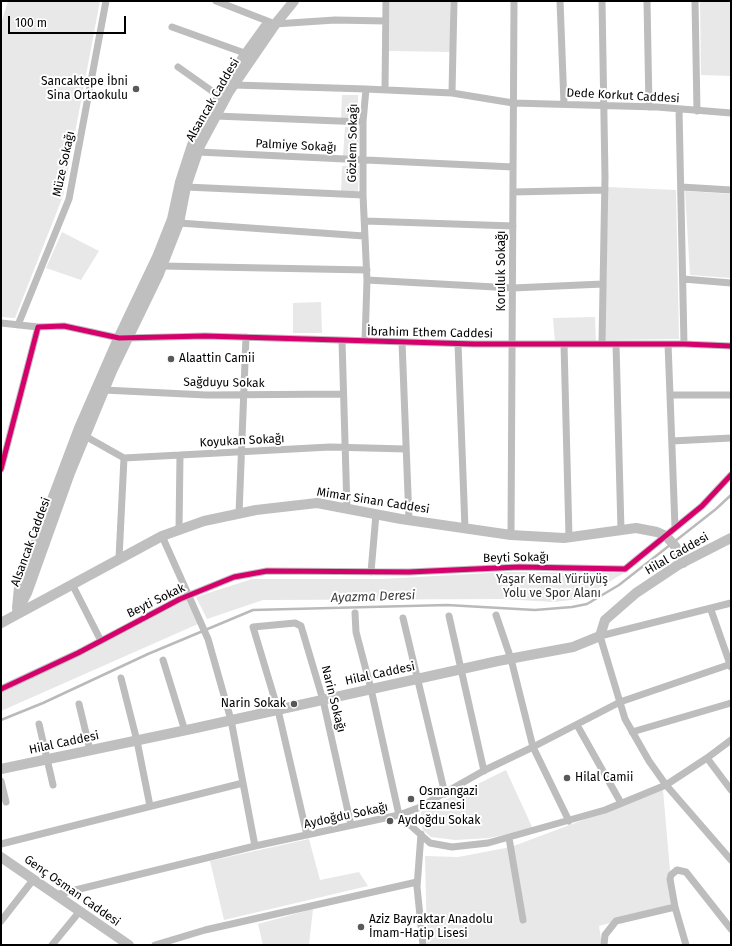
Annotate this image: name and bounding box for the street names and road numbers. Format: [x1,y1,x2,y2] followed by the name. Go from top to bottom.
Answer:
[183,56,243,144] street label: Alsancak Caddesi
[566,86,680,106] street label: Dede Korkut Caddesi
[345,104,361,182] street label: Gözlem Sokağı
[50,130,78,198] street label: Müze Sokağı
[255,137,337,155] street label: Palmiye Sokağı
[495,231,509,311] street label: Koruluk Sokağı
[367,325,493,341] street label: İbrahim Ethem Caddesi
[183,375,265,391] street label: Sağduyu Sokak
[199,432,285,450] street label: Koyukan Sokağı
[316,485,430,517] street label: Mimar Sinan Caddesi
[8,495,54,589] street label: Alsancak Caddesi
[643,530,711,578] street label: Hilal Caddesi
[483,550,549,566] street label: Beyti Sokağı
[125,581,187,621] street label: Beyti Sokak
[344,660,416,688] street label: Hilal Caddesi
[318,664,348,734] street label: Narin Sokağı
[28,729,100,757] street label: Hilal Caddesi
[303,800,389,832] street label: Aydoğdu Sokağı
[21,852,123,930] street label: Genç Osman Caddesi

